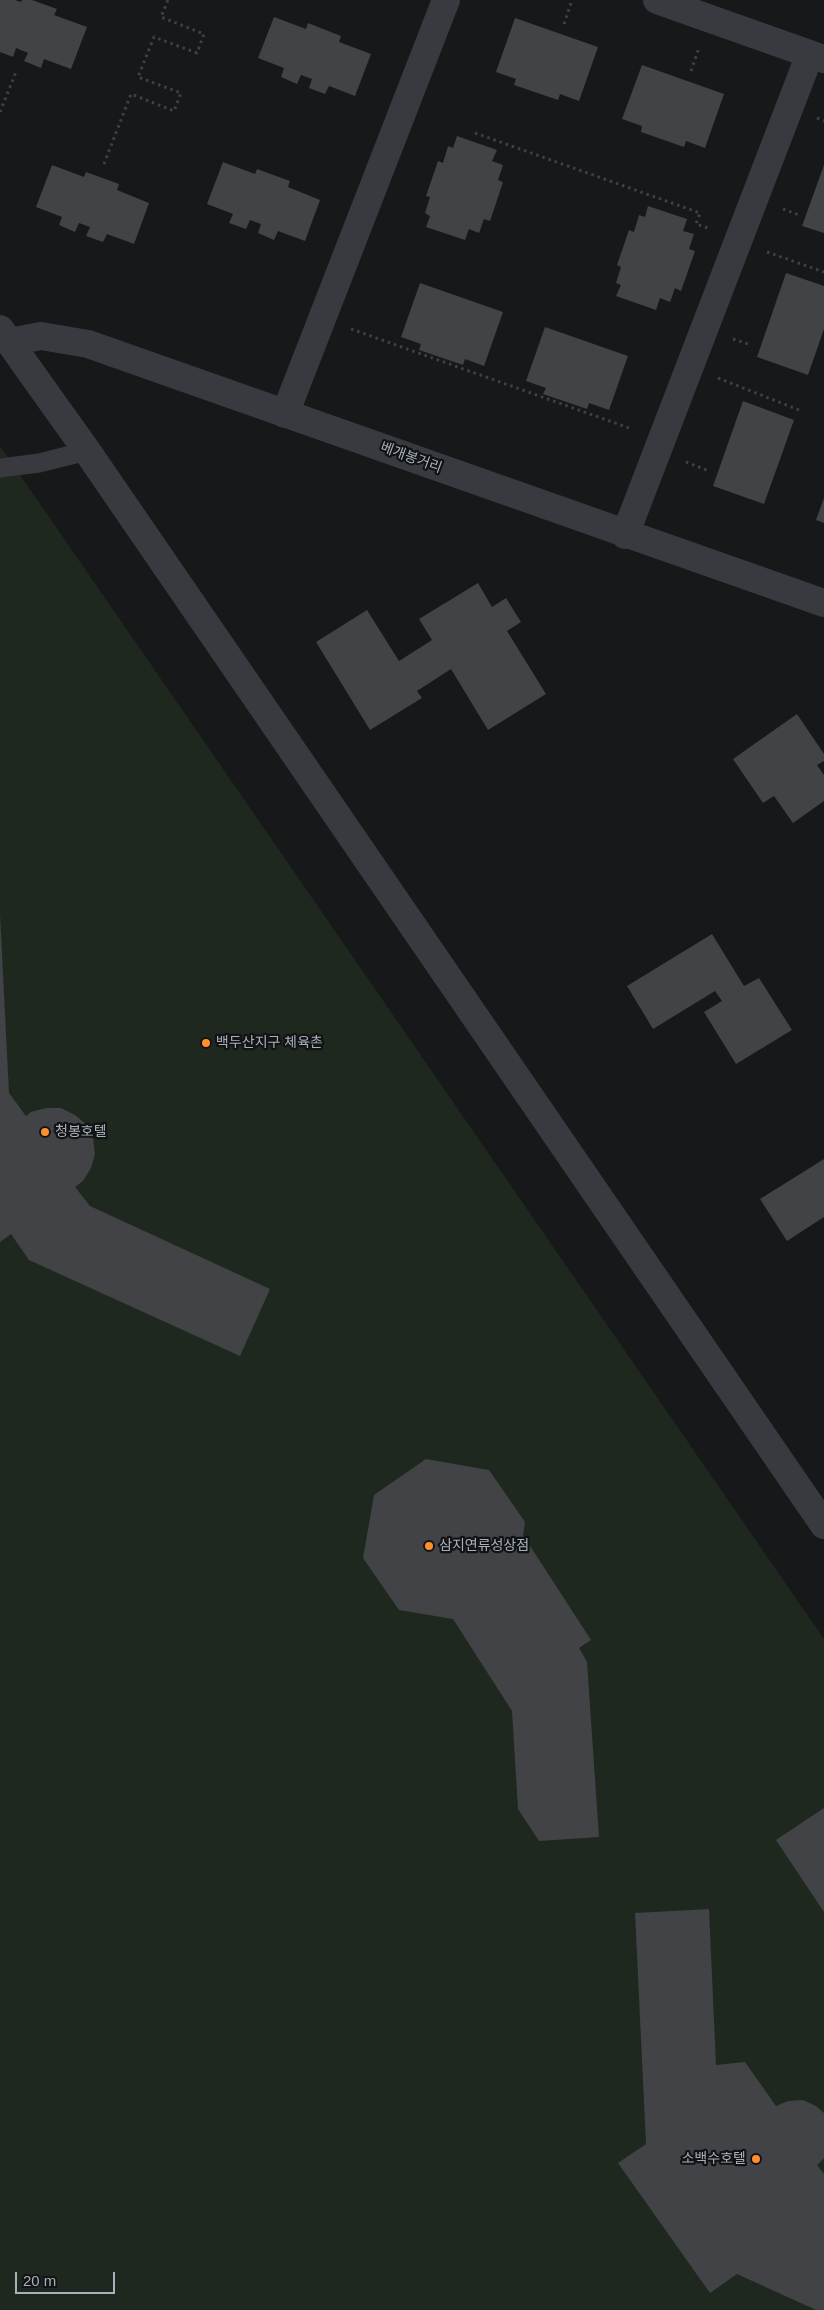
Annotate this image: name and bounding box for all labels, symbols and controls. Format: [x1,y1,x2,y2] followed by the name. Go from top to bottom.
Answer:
[378,439,444,477] street label: 베개봉거리
[216,1035,323,1051] place label: 백두산지구 체육촌
[200,1037,212,1049] marker: 백두산지구 체육촌
[55,1124,107,1140] place label: 청봉호텔
[39,1126,51,1138] marker: 청봉호텔
[439,1538,529,1554] place label: 삼지연류성상점
[423,1540,435,1552] marker: 삼지연류성상점
[682,2151,746,2167] place label: 소백수호텔
[750,2153,762,2165] marker: 소백수호텔
[18,2262,118,2294] scale bar
[23,2272,56,2289] text: 20 m

